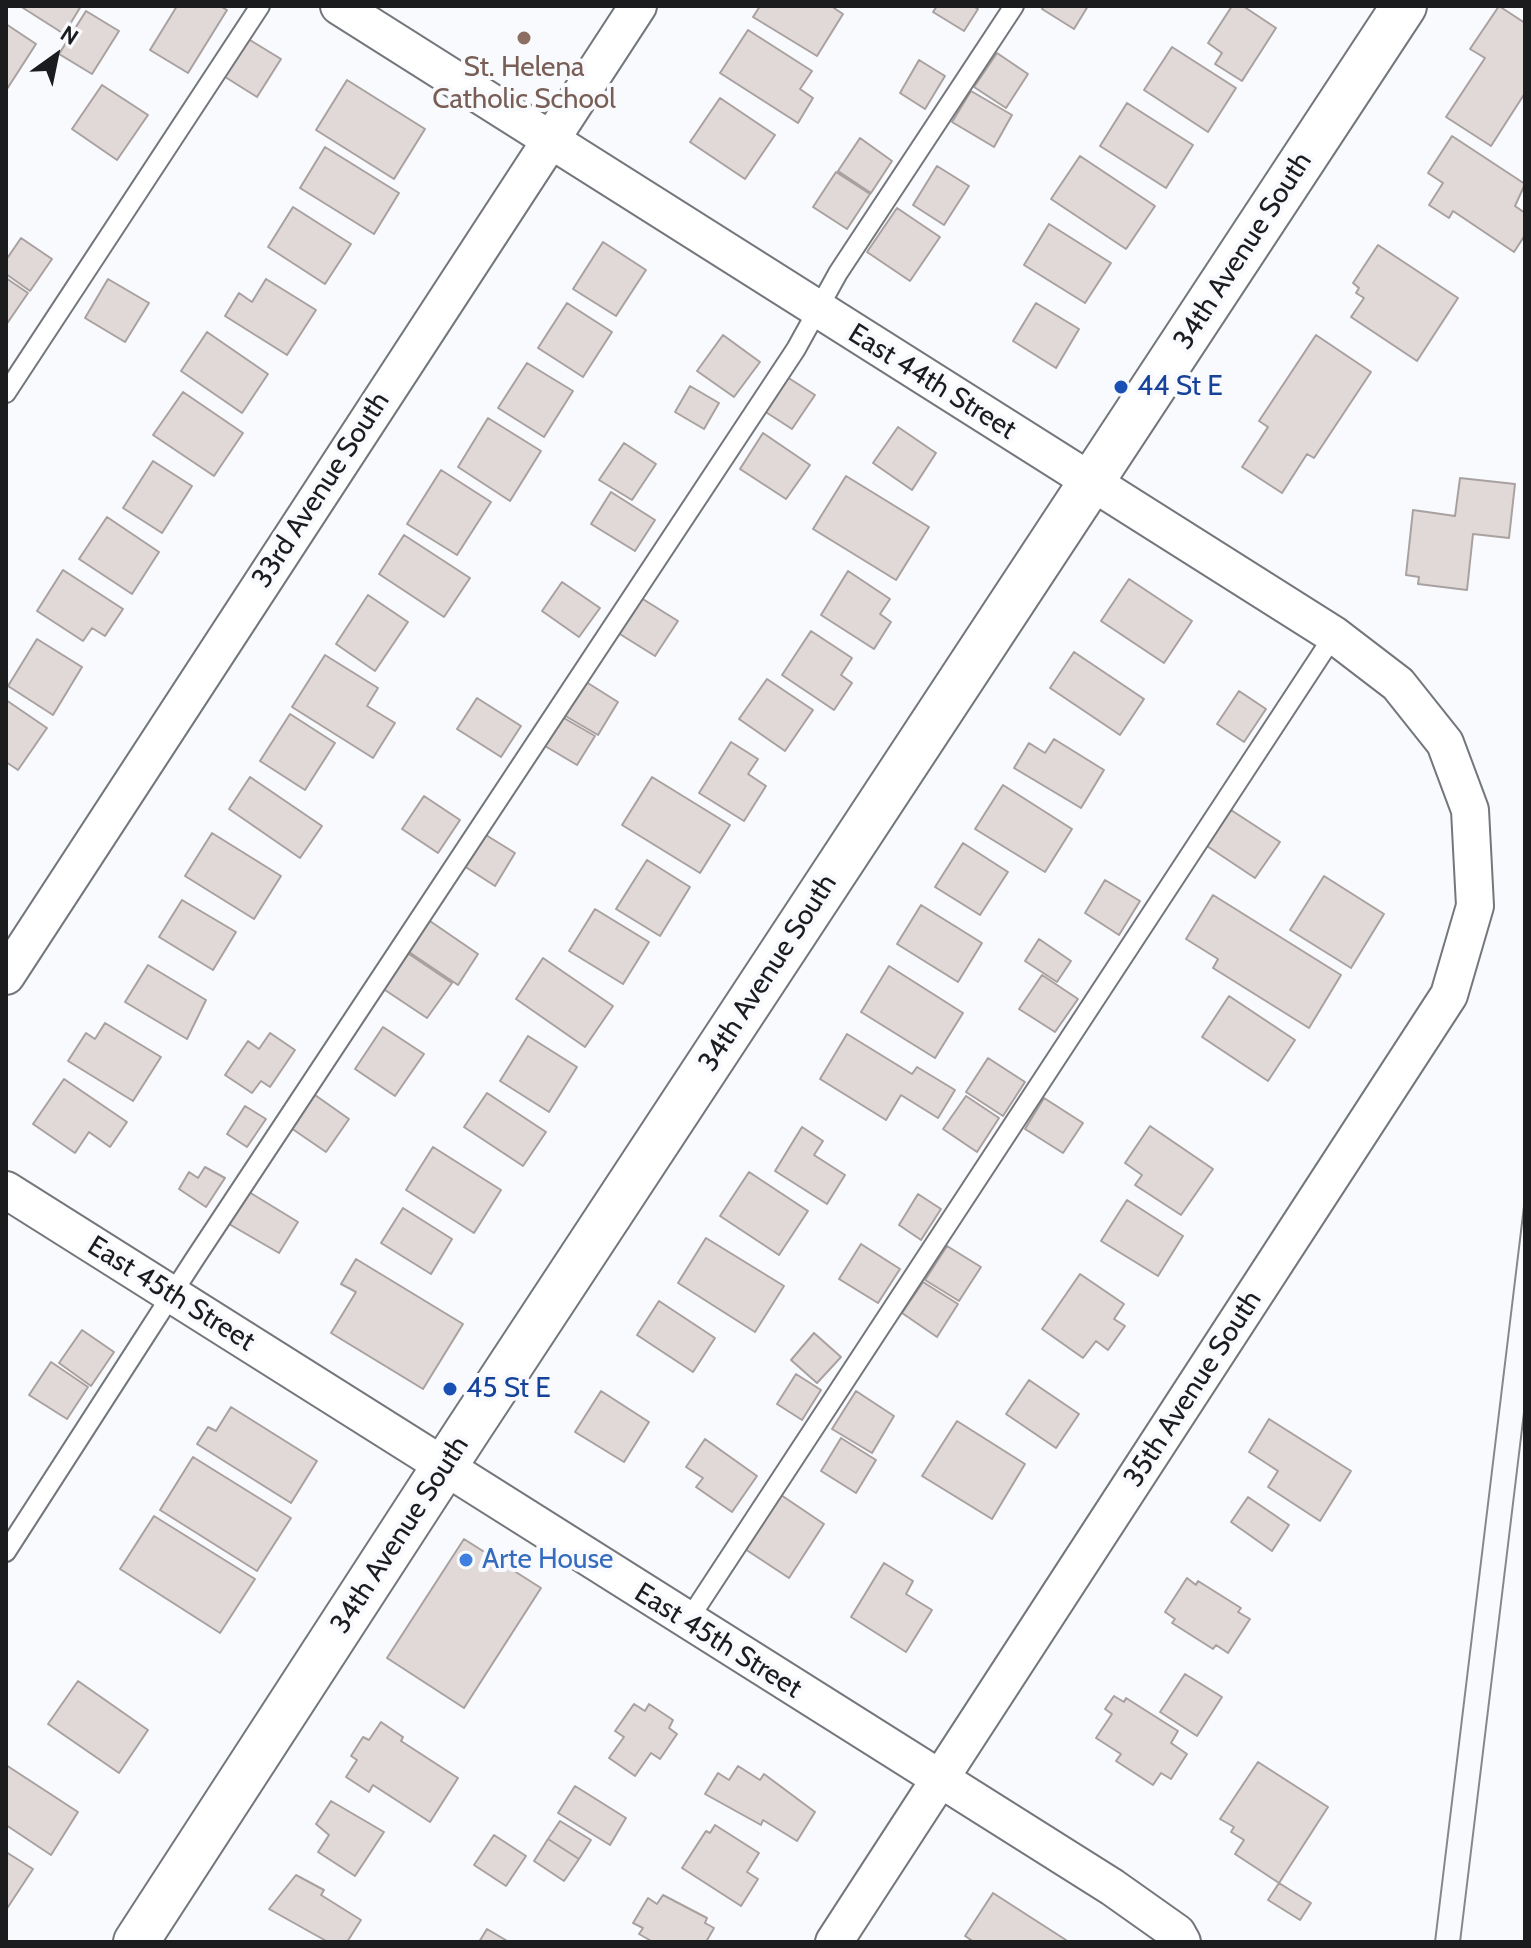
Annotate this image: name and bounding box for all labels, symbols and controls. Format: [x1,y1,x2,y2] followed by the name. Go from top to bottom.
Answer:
[16,16,96,96] north arrow
[55,20,83,51] text: N
[515,29,533,47] marker: St. Helena Catholic School
[432,51,616,117] place label: St. Helena Catholic School
[1167,146,1319,356] street label: 34th Avenue South
[842,317,1022,447] street label: East 44th Street
[1137,370,1223,404] place label: 44 St E
[1112,378,1130,396] marker: 44 St E
[245,386,397,594] street label: 33rd Avenue South
[692,868,844,1078] street label: 34th Avenue South
[81,1229,261,1359] street label: East 45th Street
[1117,1285,1269,1493] street label: 35th Avenue South
[466,1372,551,1406] place label: 45 St E
[441,1380,459,1398] marker: 45 St E
[324,1430,476,1640] street label: 34th Avenue South
[482,1543,613,1577] place label: Arte House
[457,1551,475,1569] marker: Arte House
[628,1576,808,1706] street label: East 45th Street

